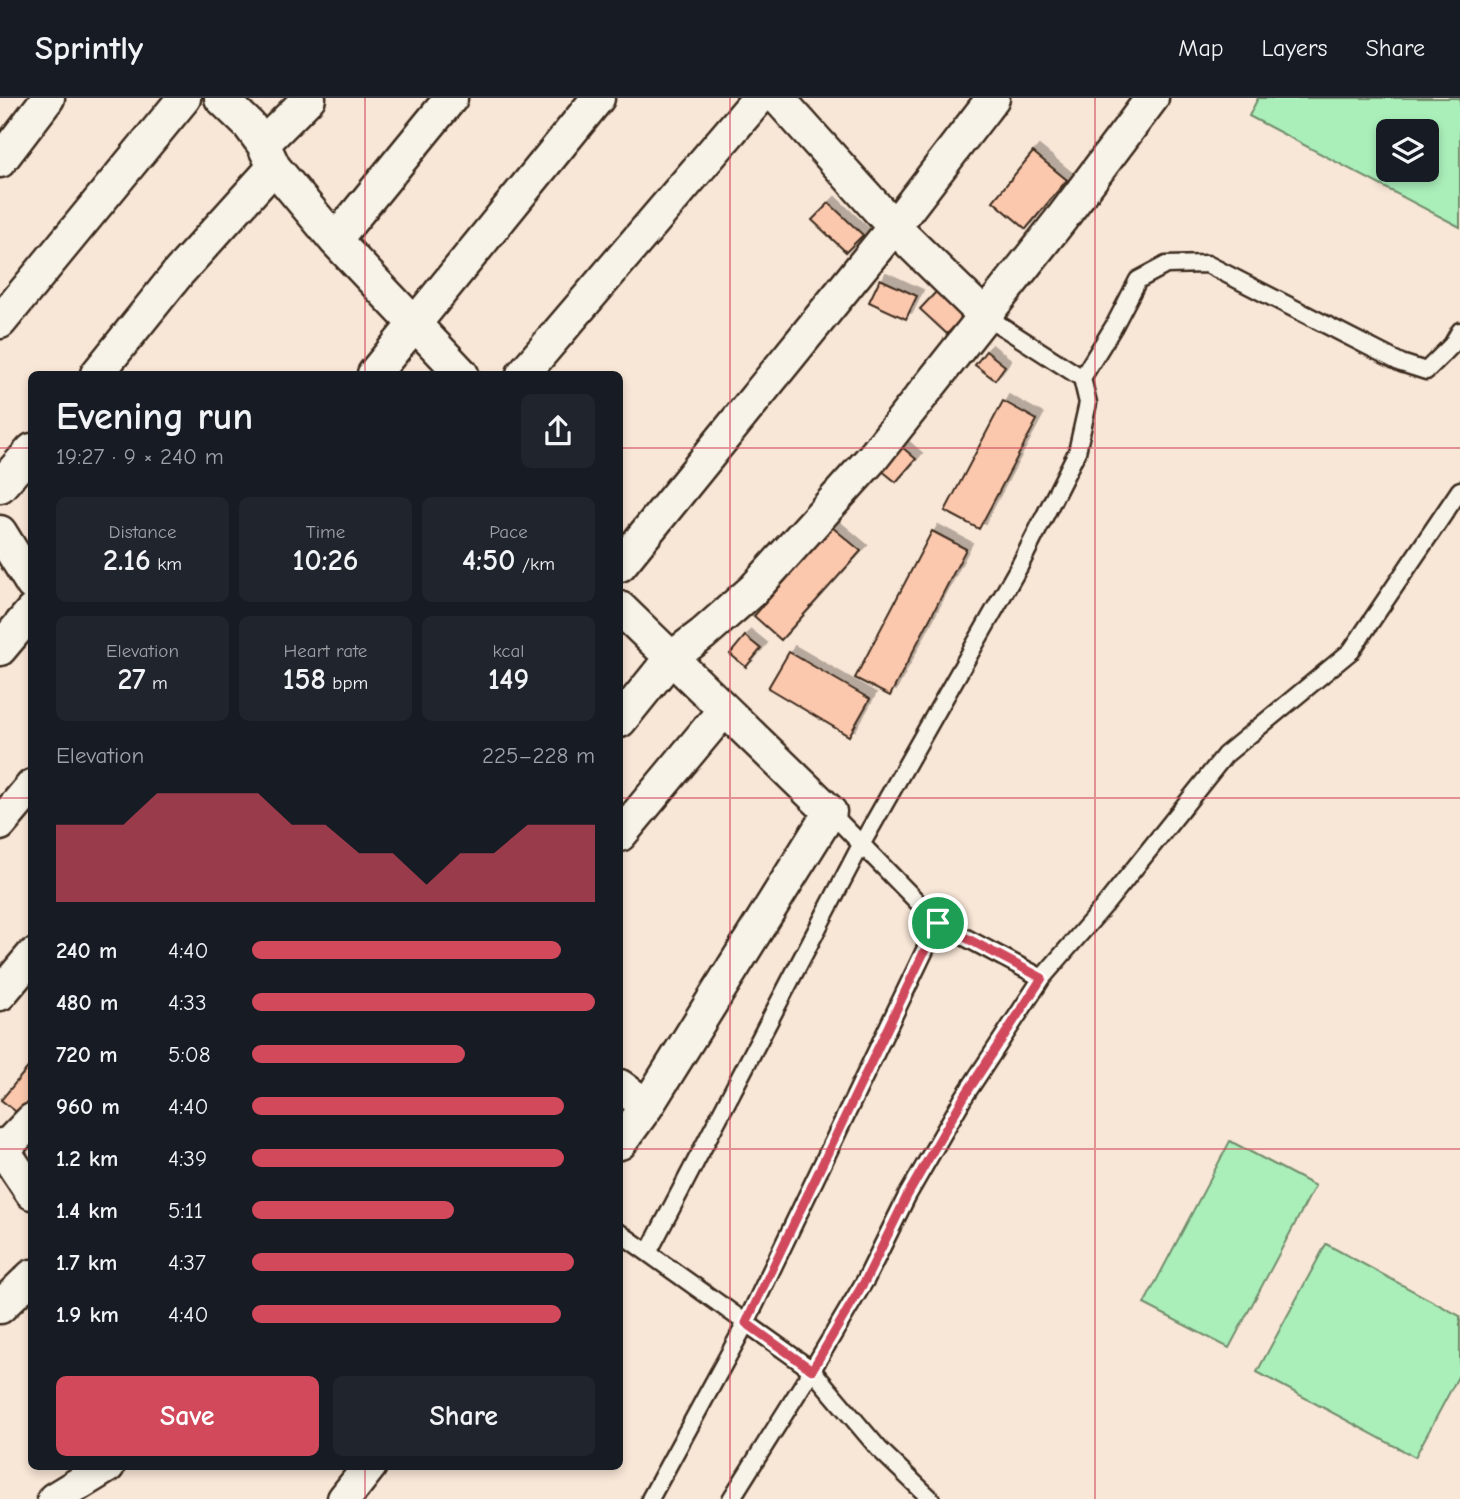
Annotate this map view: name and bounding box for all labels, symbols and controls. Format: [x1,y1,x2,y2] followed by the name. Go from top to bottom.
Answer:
[35,29,143,67] text: Sprintly
[1178,34,1224,62] text: Map
[1262,34,1327,62] text: Layers
[1365,34,1425,62] text: Share
[1376,119,1439,182] map controls
[1376,119,1439,182] button: layers
[521,394,595,468] button: share
[56,395,253,439] text: Evening run
[56,443,224,470] text: 19:27 · 9 × 240 m
[108,521,177,543] text: Distance
[306,521,345,543] text: Time
[489,521,528,543] text: Pace
[103,543,151,578] text: 2.16
[293,543,358,578] text: 10:26
[462,543,515,578] text: 4:50
[151,553,182,575] text: km
[515,553,555,575] text: /km
[106,640,179,662] text: Elevation
[284,640,367,662] text: Heart rate
[493,640,524,662] text: kcal
[117,662,146,697] text: 27
[283,662,326,697] text: 158
[488,662,529,697] text: 149
[146,672,168,694] text: m
[326,672,368,694] text: bpm
[56,742,144,769] text: Elevation
[482,742,595,769] text: 225–228 m
[908,893,968,953] pin
[919,904,957,942] icon: arrive
[56,937,117,964] text: 240 m
[168,937,208,964] text: 4:40
[56,989,118,1016] text: 480 m
[168,989,207,1016] text: 4:33
[56,1041,117,1068] text: 720 m
[168,1041,210,1068] text: 5:08
[56,1093,120,1120] text: 960 m
[168,1093,208,1120] text: 4:40
[56,1145,118,1172] text: 1.2 km
[168,1145,207,1172] text: 4:39
[56,1197,118,1224] text: 1.4 km
[168,1197,203,1224] text: 5:11
[56,1249,117,1276] text: 1.7 km
[168,1249,206,1276] text: 4:37
[56,1301,119,1328] text: 1.9 km
[168,1301,208,1328] text: 4:40
[56,1376,319,1456] button: Save
[333,1376,595,1456] button: Share

